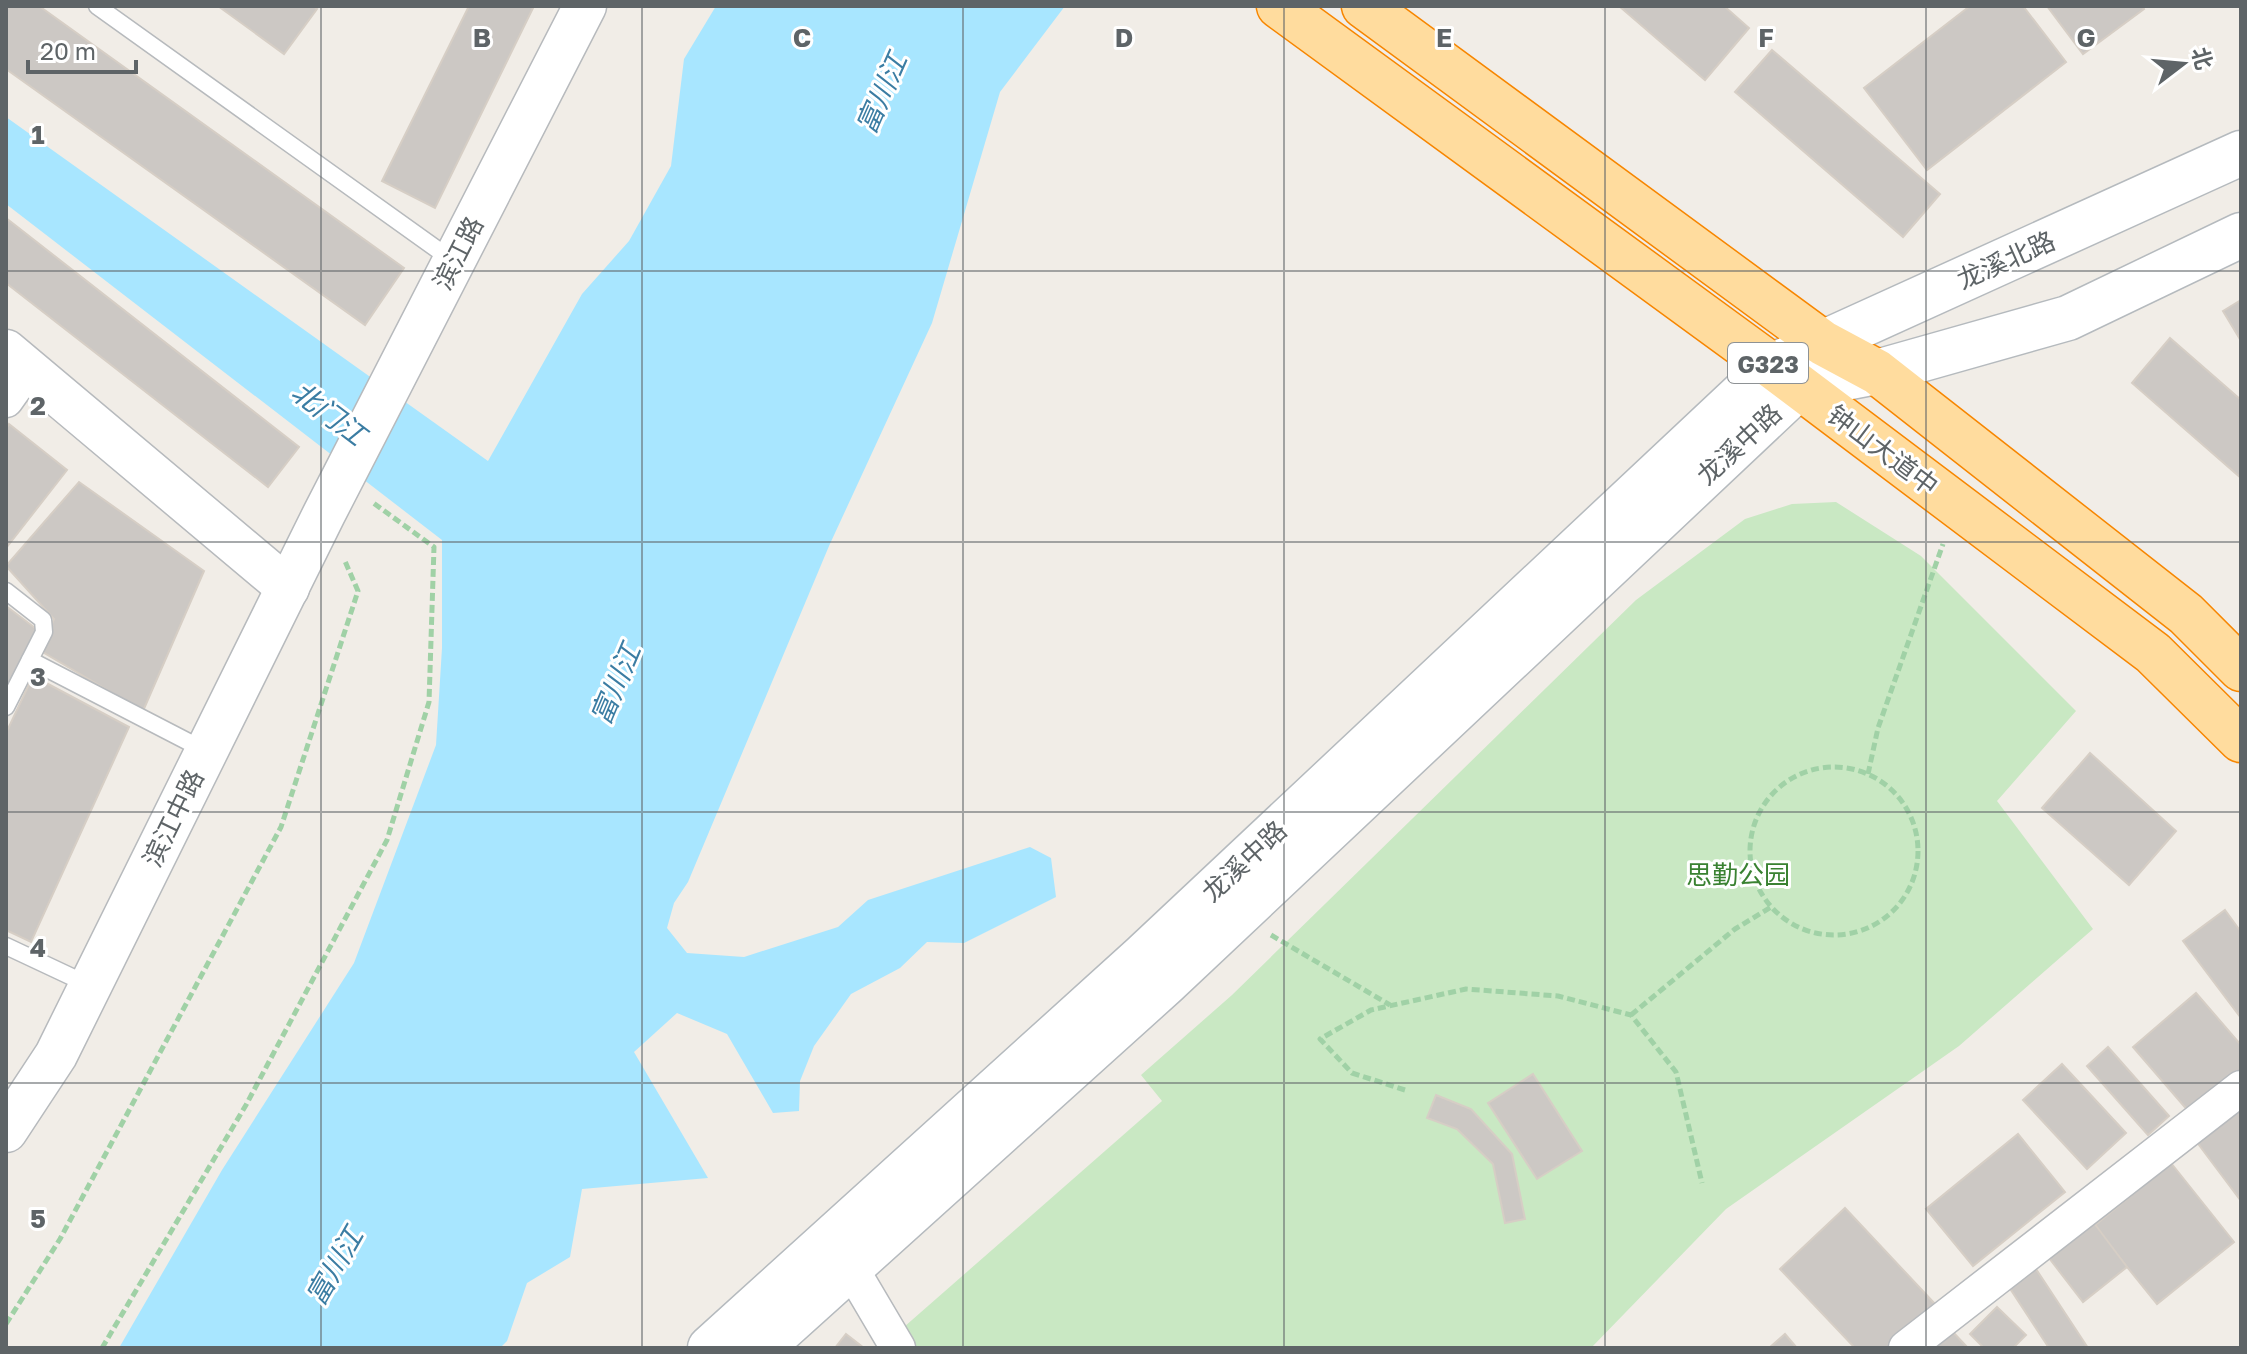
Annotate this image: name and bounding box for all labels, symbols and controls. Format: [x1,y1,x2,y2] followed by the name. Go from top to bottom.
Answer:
[473,22,491,53] text: B
[793,22,811,53] text: C
[1115,22,1133,53] text: D
[1436,22,1452,53] text: E
[1758,22,1774,53] text: F
[2076,22,2096,53] text: G
[28,24,136,74] scale bar
[2143,24,2223,104] north arrow
[40,36,96,65] text: 20 m
[2187,44,2219,73] text: 北
[849,45,914,138] water label: 富川江
[31,119,45,150] text: 1
[426,211,490,295] street label: 滨江路
[1952,225,2060,295] street label: 龙溪北路
[1728,343,1808,383] road number: G323
[286,375,375,453] water label: 北门江
[30,390,46,421] text: 2
[1690,397,1788,491] street label: 龙溪中路
[1822,398,1944,502] street label: 钟山大道中
[583,636,648,729] water label: 富川江
[30,661,46,692] text: 3
[136,764,210,872] street label: 滨江中路
[1195,814,1293,908] street label: 龙溪中路
[1686,859,1790,890] park label: 思勤公园
[30,932,46,963] text: 4
[30,1203,46,1234] text: 5
[299,1219,371,1311] water label: 富川江

